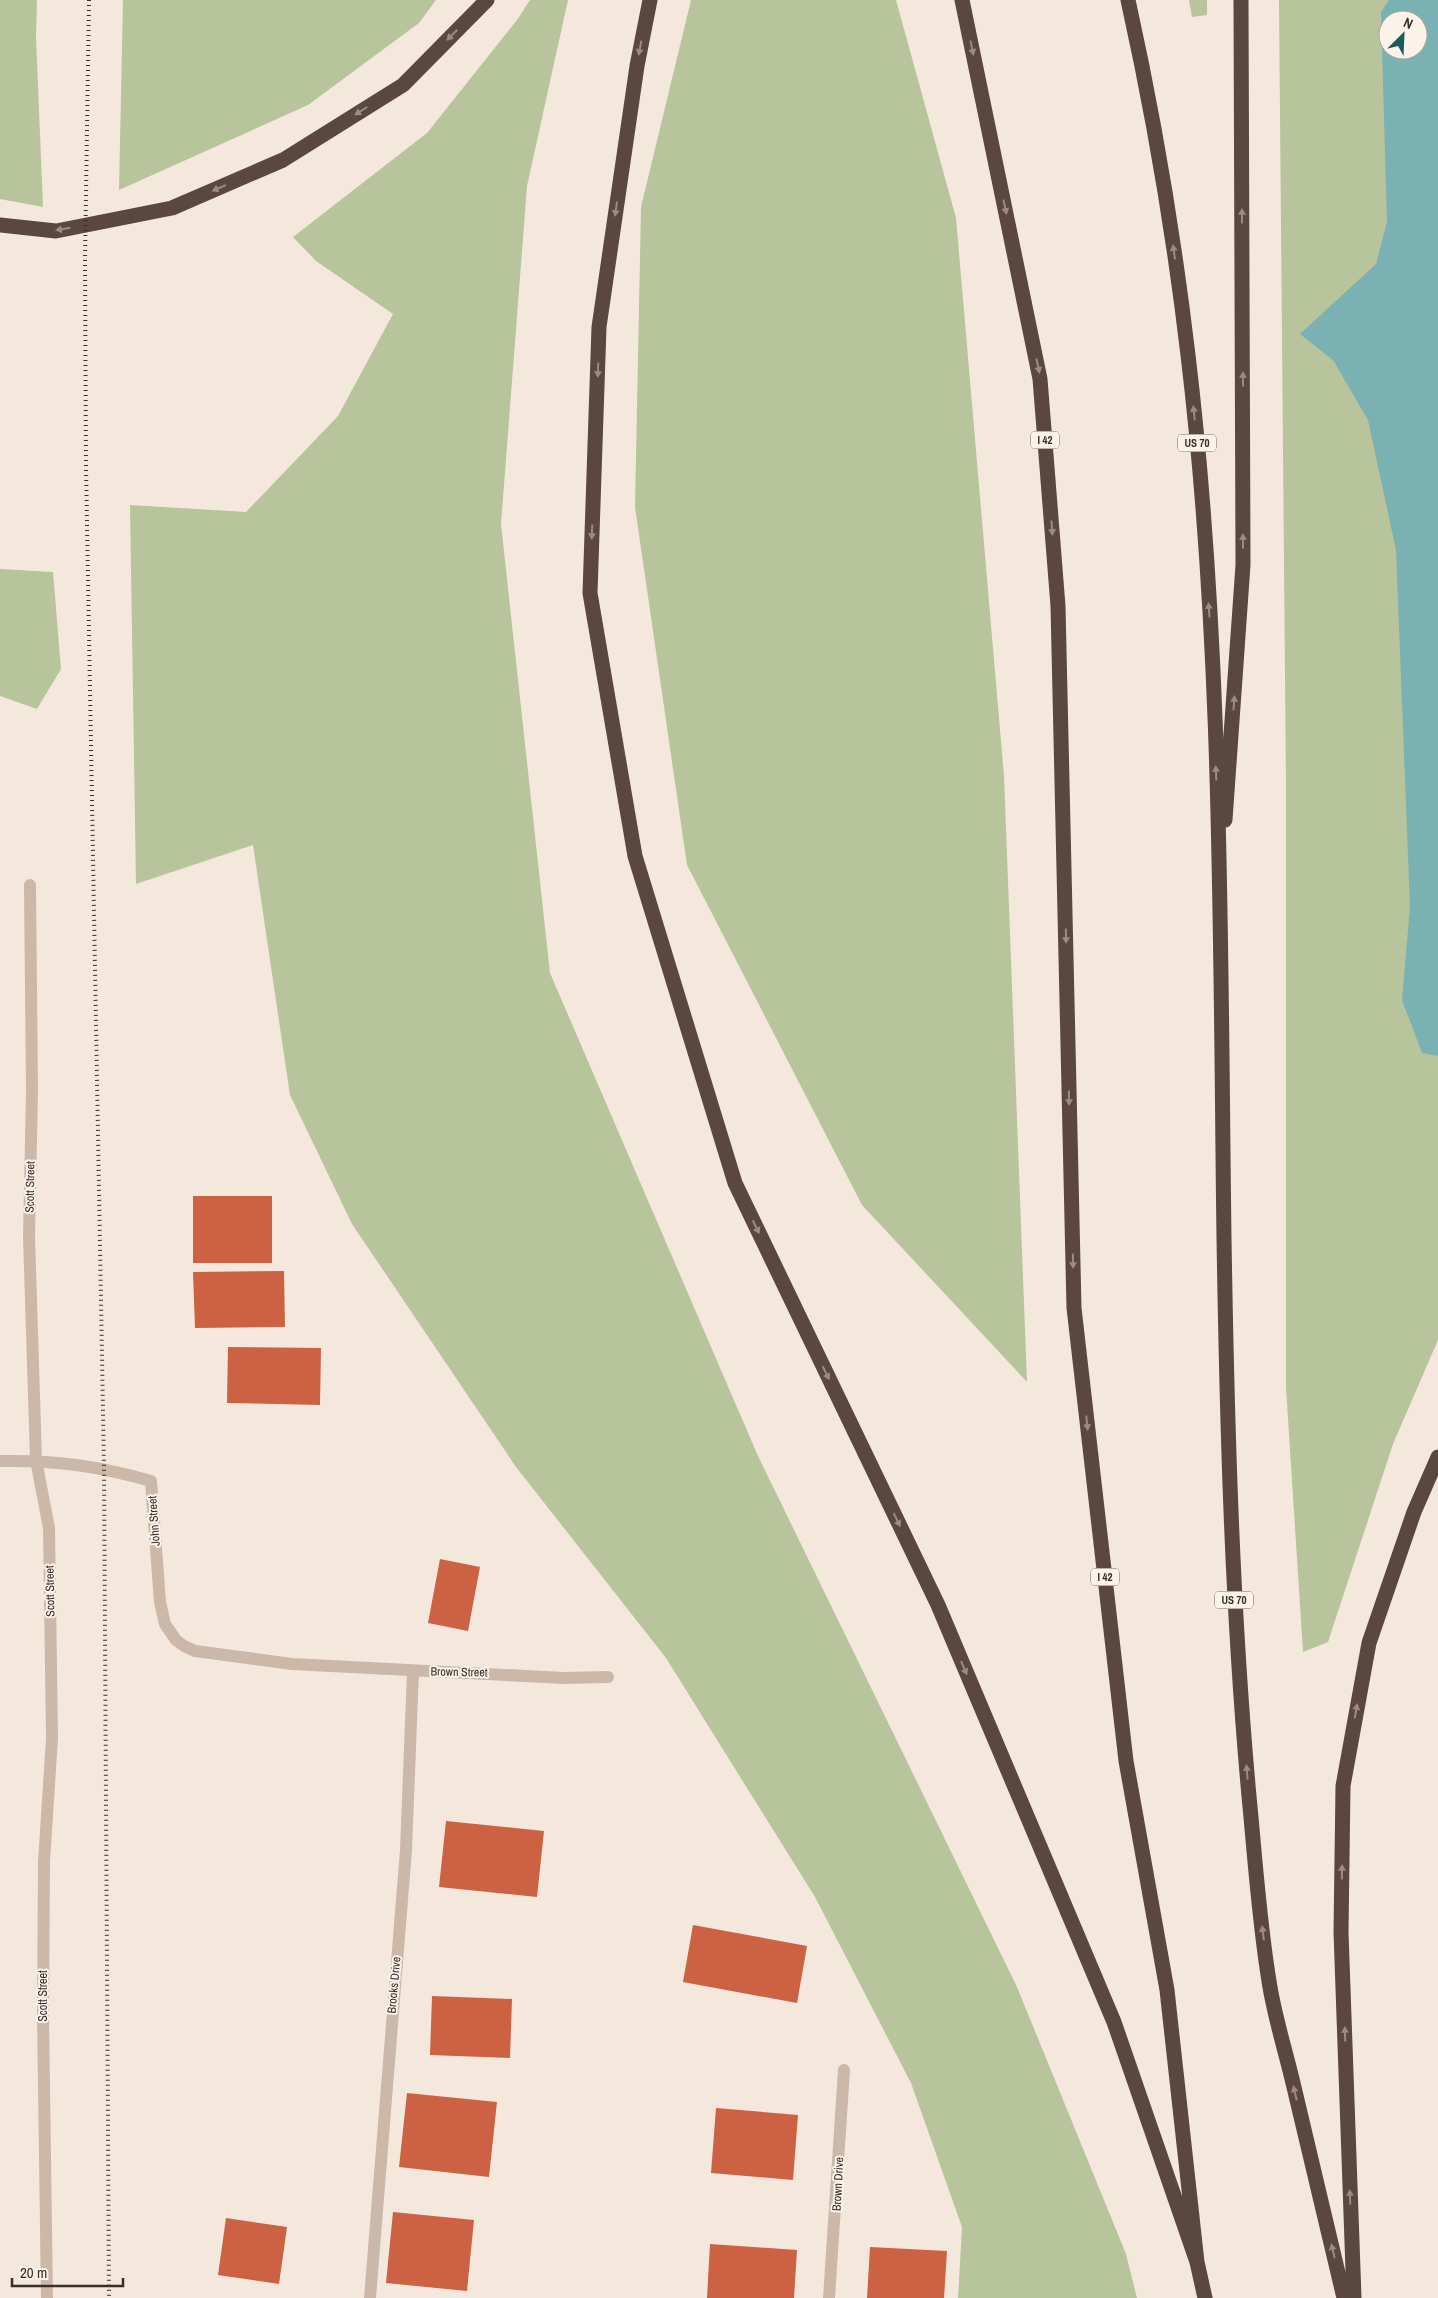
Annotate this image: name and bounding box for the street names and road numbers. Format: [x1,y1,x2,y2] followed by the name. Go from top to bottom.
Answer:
[1031,432,1059,448] road number: I 42
[1178,434,1216,452] road number: US 70
[22,1161,38,1213] street label: Scott Street
[144,1495,164,1547] street label: John Street
[42,1565,58,1617] street label: Scott Street
[1091,1568,1119,1585] road number: I 42
[1215,1592,1253,1608] road number: US 70
[430,1664,488,1680] street label: Brown Street
[384,1956,404,2014] street label: Brooks Drive
[35,1970,51,2022] street label: Scott Street
[829,2157,847,2211] street label: Brown Drive

